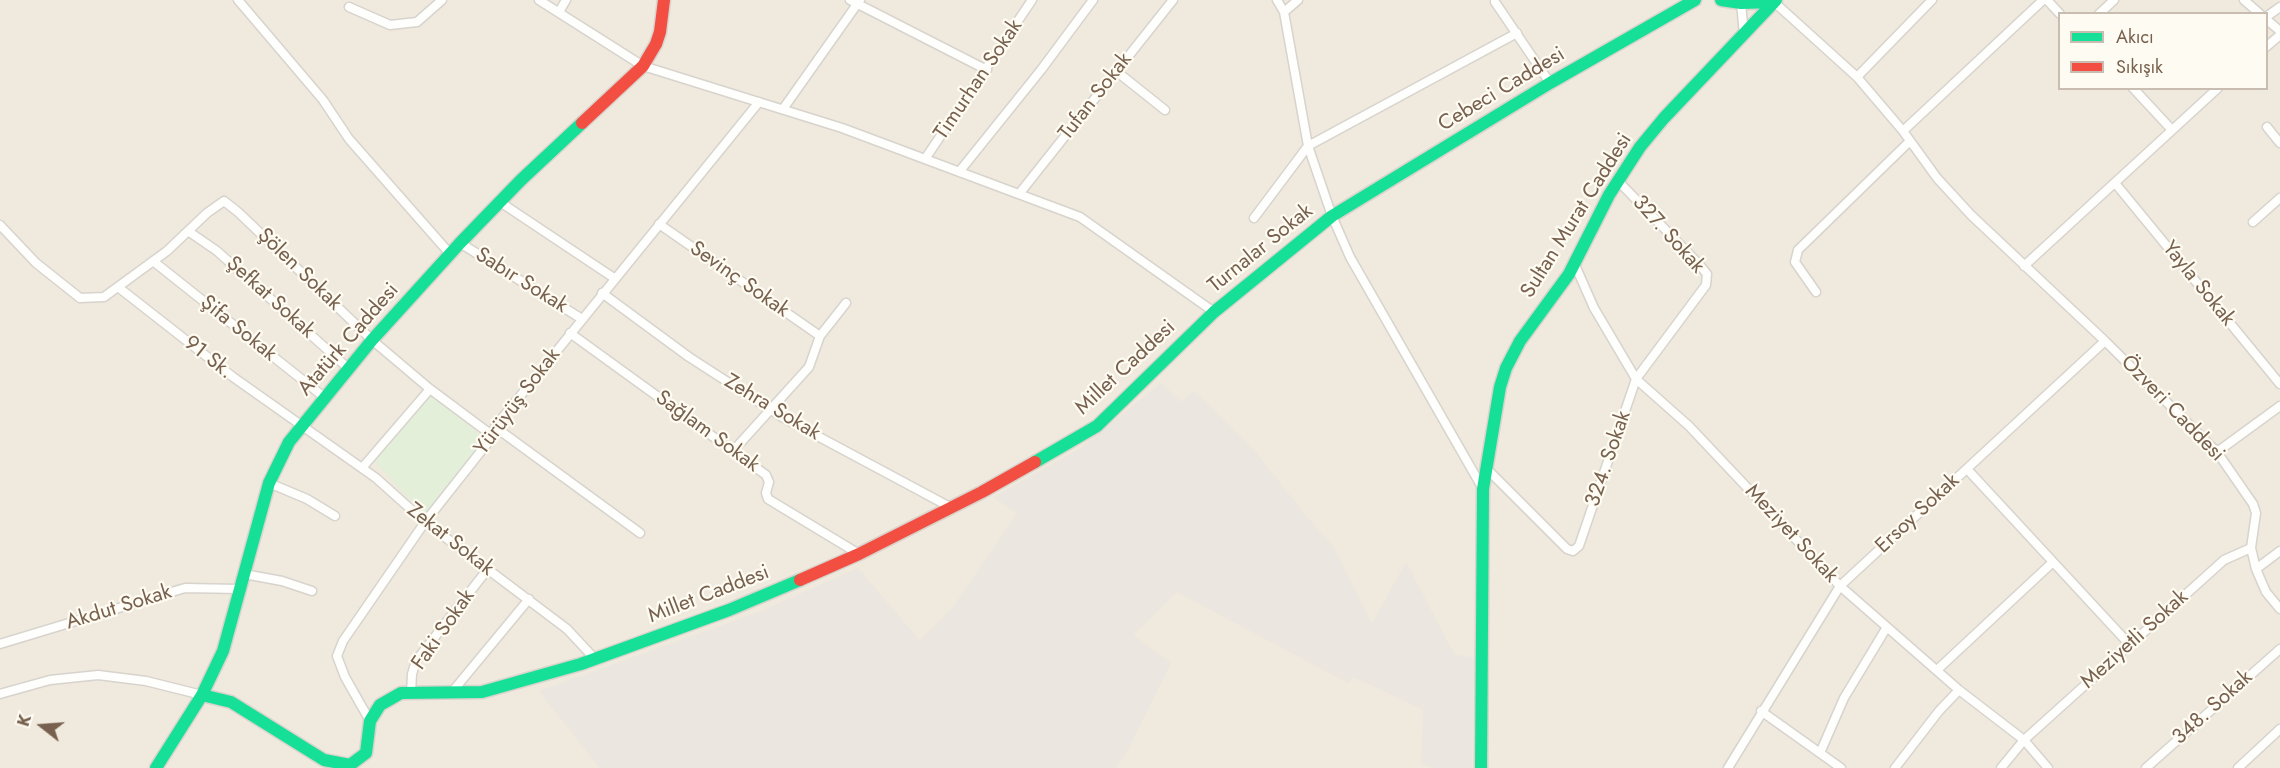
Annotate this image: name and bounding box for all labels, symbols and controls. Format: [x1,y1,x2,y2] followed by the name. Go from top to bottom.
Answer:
[2058,12,2268,90] legend
[929,15,1029,145] street label: Timurhan Sokak
[2116,24,2154,50] text: Akıcı
[1434,42,1570,138] street label: Cebeci Caddesi
[1054,48,1138,146] street label: Tufan Sokak
[2116,54,2163,80] text: Sıkışık
[1516,129,1638,303] street label: Sultan Murat Caddesi
[1626,191,1710,279] street label: 327. Sokak
[1204,199,1318,299] street label: Turnalar Sokak
[252,224,346,316] street label: Şölen Sokak
[684,237,794,323] street label: Sevinç Sokak
[2156,237,2240,331] street label: Yayla Sokak
[470,243,572,319] street label: Sabır Sokak
[220,252,320,344] street label: Şefkat Sokak
[293,279,405,401] street label: Atatürk Caddesi
[195,291,281,367] street label: Şifa Sokak
[1071,315,1181,421] street label: Millet Caddesi
[178,331,238,385] street label: 91 Sk.
[470,343,566,461] street label: Yürüyüş Sokak
[2115,350,2229,468] street label: Özveri Caddesi
[719,369,825,447] street label: Zehra Sokak
[650,386,764,478] street label: Sağlam Sokak
[1581,408,1637,510] street label: 324. Sokak
[1871,469,1965,559] street label: Ersoy Sokak
[1739,480,1843,588] street label: Meziyet Sokak
[401,498,499,582] street label: Zekat Sokak
[645,560,773,630] street label: Millet Caddesi
[63,580,175,636] street label: Akdut Sokak
[407,585,481,675] street label: Faki Sokak
[2076,585,2194,695] street label: Meziyetli Sokak
[2168,666,2258,750] street label: 348. Sokak
[12,696,72,756] north arrow
[12,712,37,729] text: K

